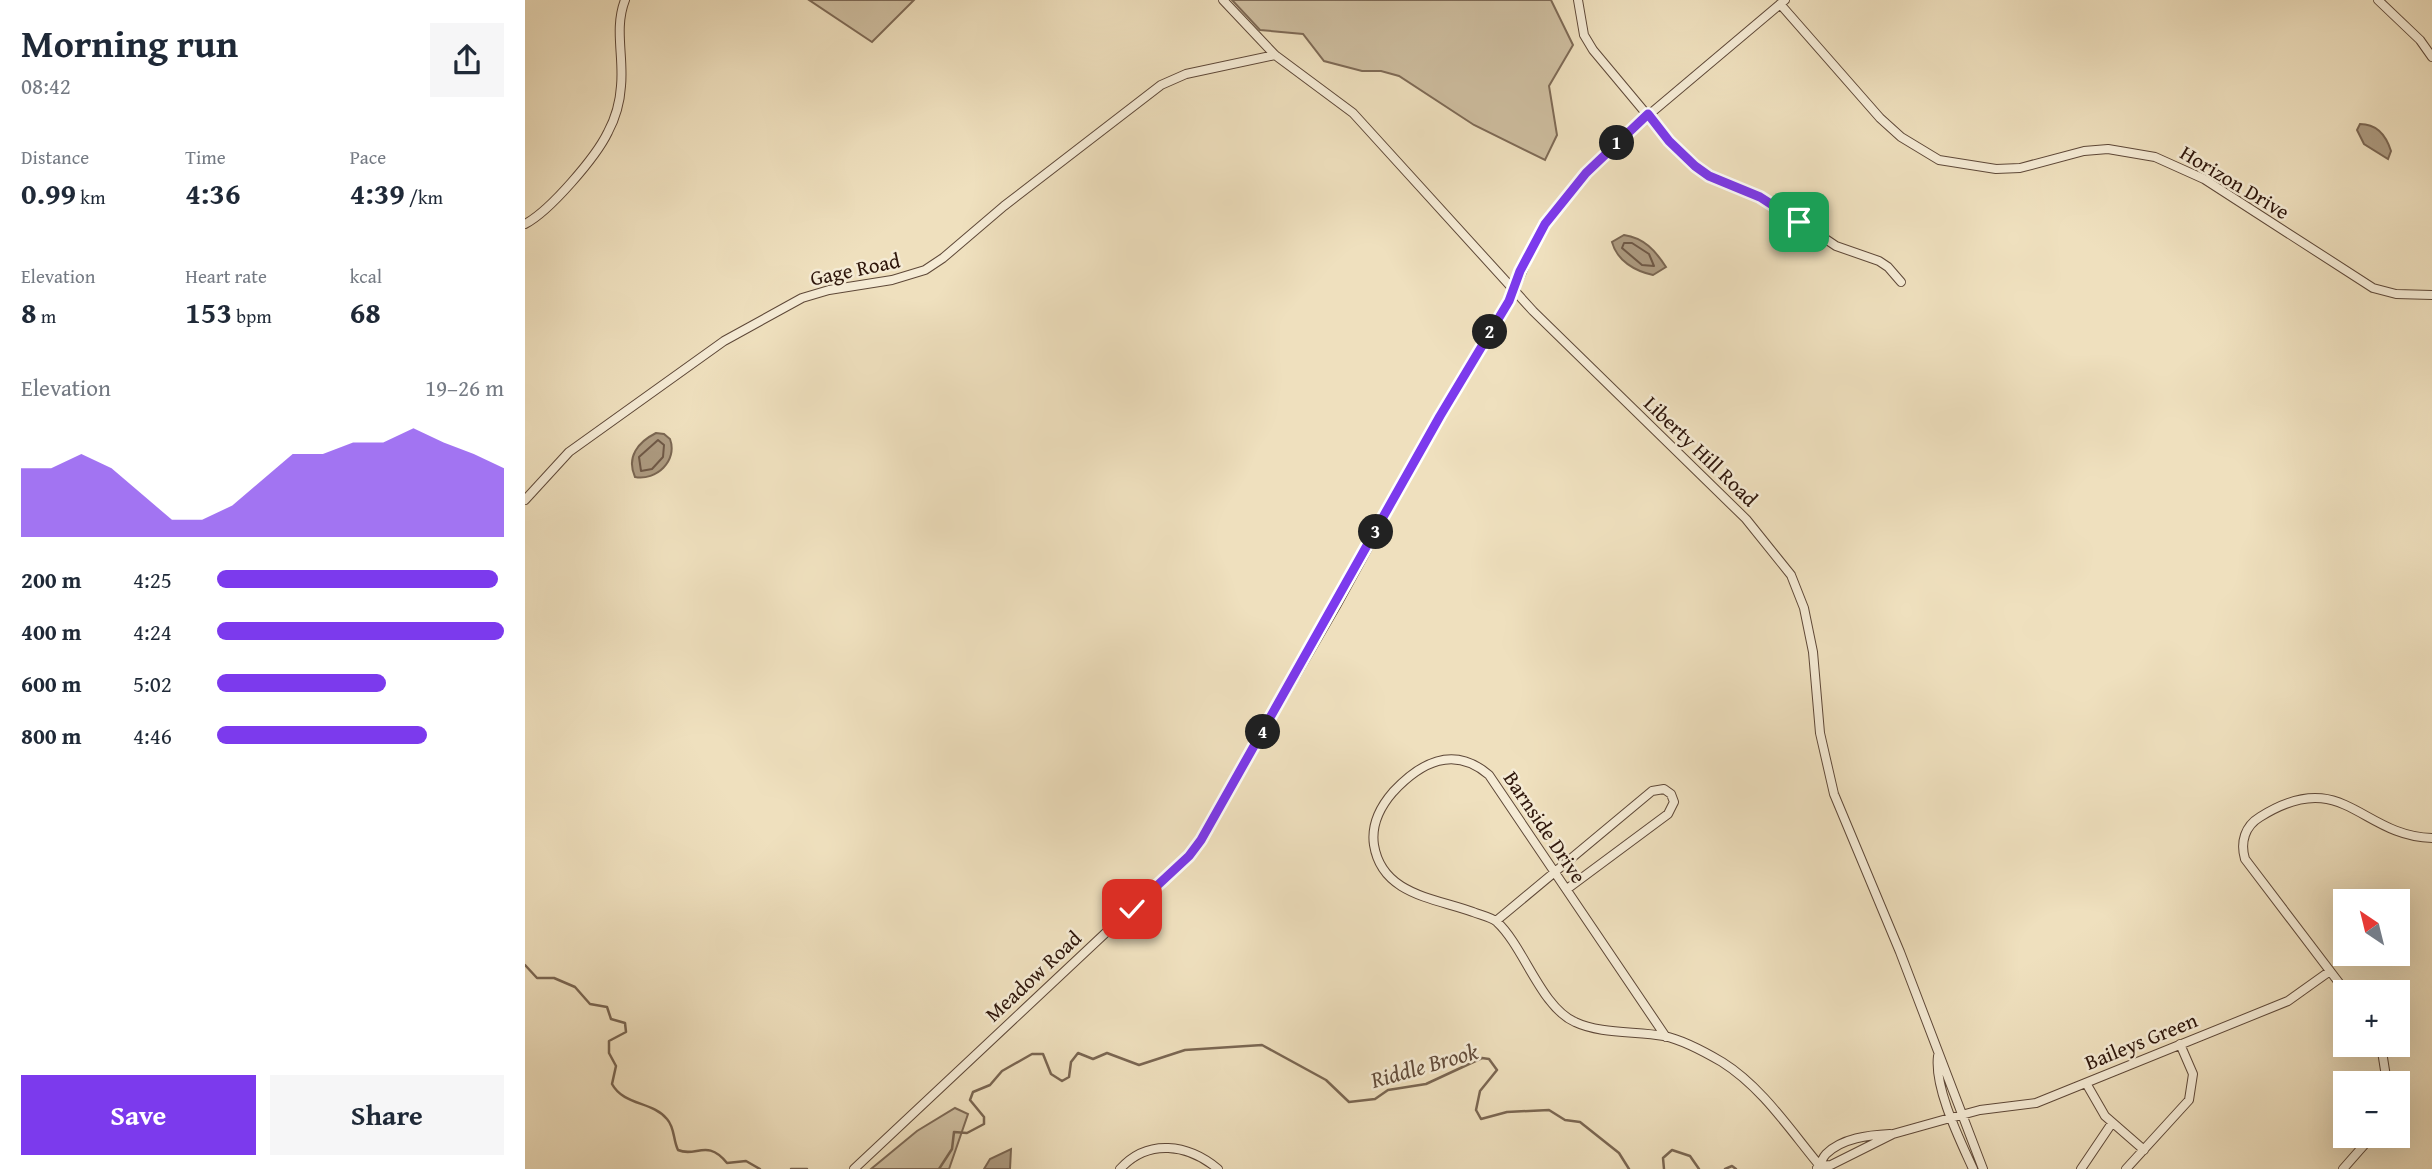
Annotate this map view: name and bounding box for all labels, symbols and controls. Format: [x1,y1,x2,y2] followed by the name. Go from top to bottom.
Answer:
[21,15,238,71] text: Morning run
[430,23,504,97] button: share
[21,69,71,102] text: 08:42
[1599,125,1635,160] pin: 1
[1612,128,1621,156] text: 1
[2174,137,2296,227] street label: Horizon Drive
[21,143,89,171] text: Distance
[185,143,226,171] text: Time
[350,143,386,171] text: Pace
[21,171,76,215] text: 0.99
[185,171,240,215] text: 4:36
[350,171,405,215] text: 4:39
[76,183,105,211] text: km
[405,183,443,211] text: /km
[1769,192,1829,252] pin
[1780,203,1818,241] icon: arrive
[807,244,904,294] street label: Gage Road
[21,262,95,290] text: Elevation
[185,262,267,290] text: Heart rate
[350,262,382,290] text: kcal
[21,290,37,334] text: 8
[185,290,232,334] text: 153
[350,290,381,334] text: 68
[37,302,56,330] text: m
[232,302,272,330] text: bpm
[1473,314,1507,350] pin: 2
[1485,317,1494,345] text: 2
[21,371,111,404] text: Elevation
[425,371,504,404] text: 19–26 m
[1637,388,1766,514] street label: Liberty Hill Road
[1359,514,1393,550] pin: 3
[1371,517,1380,545] text: 3
[21,563,82,596] text: 200 m
[133,563,172,596] text: 4:25
[21,615,82,648] text: 400 m
[133,615,172,648] text: 4:24
[21,667,82,700] text: 600 m
[133,667,172,700] text: 5:02
[1245,714,1281,750] pin: 4
[1258,717,1267,745] text: 4
[21,719,82,752] text: 800 m
[133,719,172,752] text: 4:46
[1496,765,1594,889] street label: Barnside Drive
[1102,879,1162,939] pin
[2333,889,2410,966] north arrow
[2333,889,2410,1148] map controls
[1113,890,1151,928] icon: check
[978,922,1089,1029] street label: Meadow Road
[2333,980,2410,1057] button: +
[2080,1004,2202,1078] street label: Baileys Green
[1366,1034,1482,1096] water label: Riddle Brook
[2333,1071,2410,1148] button: −
[21,1075,256,1155] button: Save
[270,1075,504,1155] button: Share

